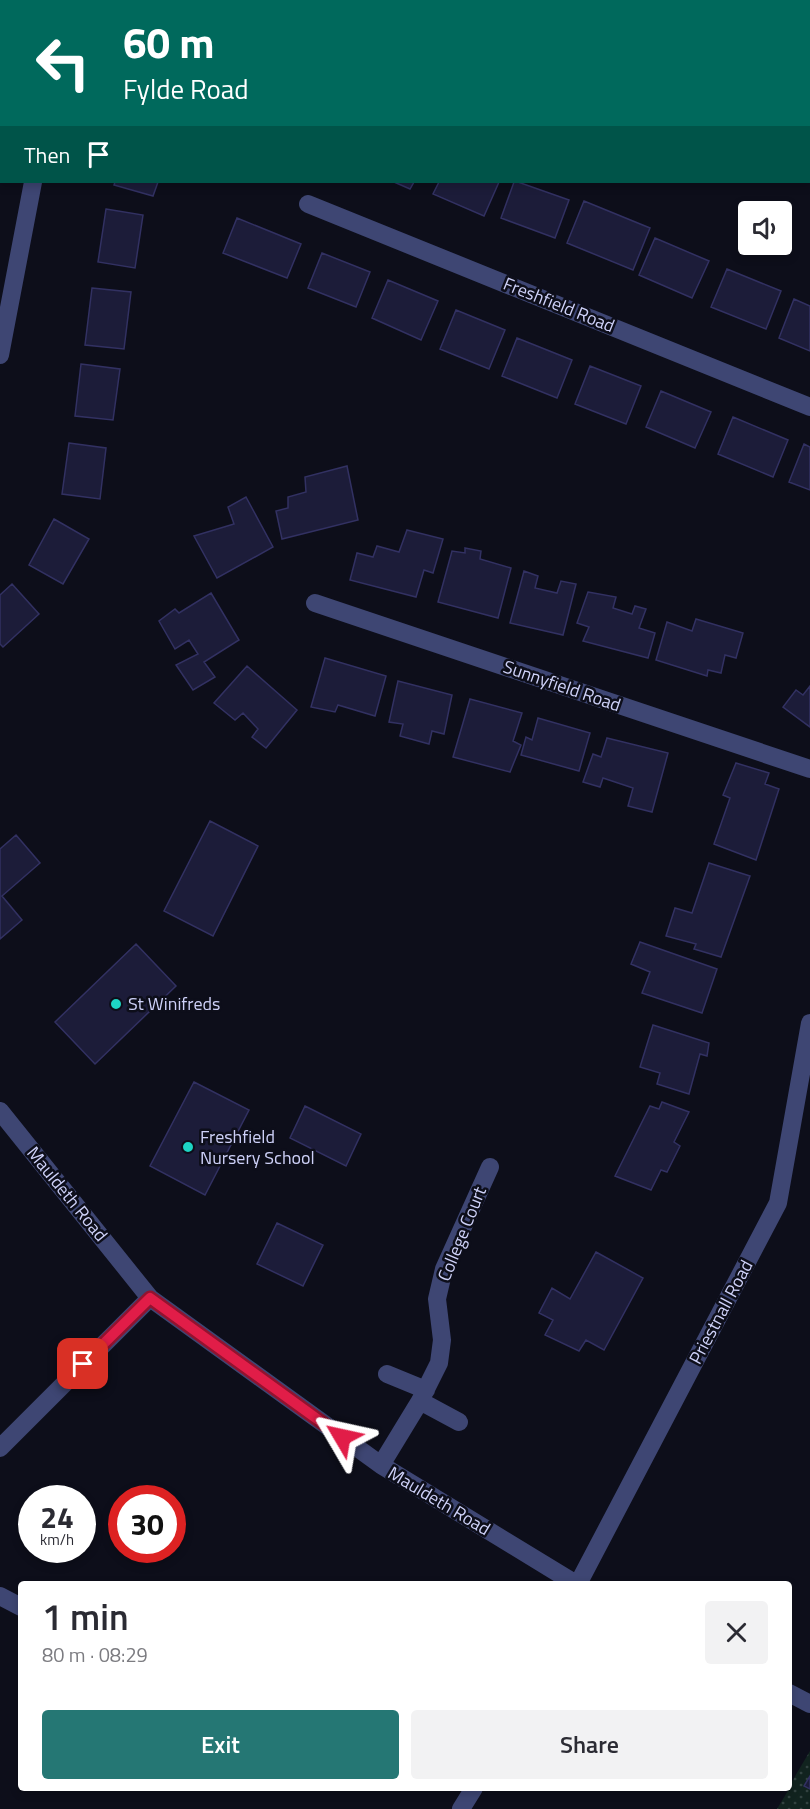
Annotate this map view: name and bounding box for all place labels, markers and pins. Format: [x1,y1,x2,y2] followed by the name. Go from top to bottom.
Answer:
[128,990,220,1017] place label: St Winifreds
[109,997,123,1011] marker: St Winifreds
[200,1123,315,1171] place label: Freshfield Nursery School
[181,1140,195,1154] marker: Freshfield Nursery School
[57,1338,108,1389] pin

